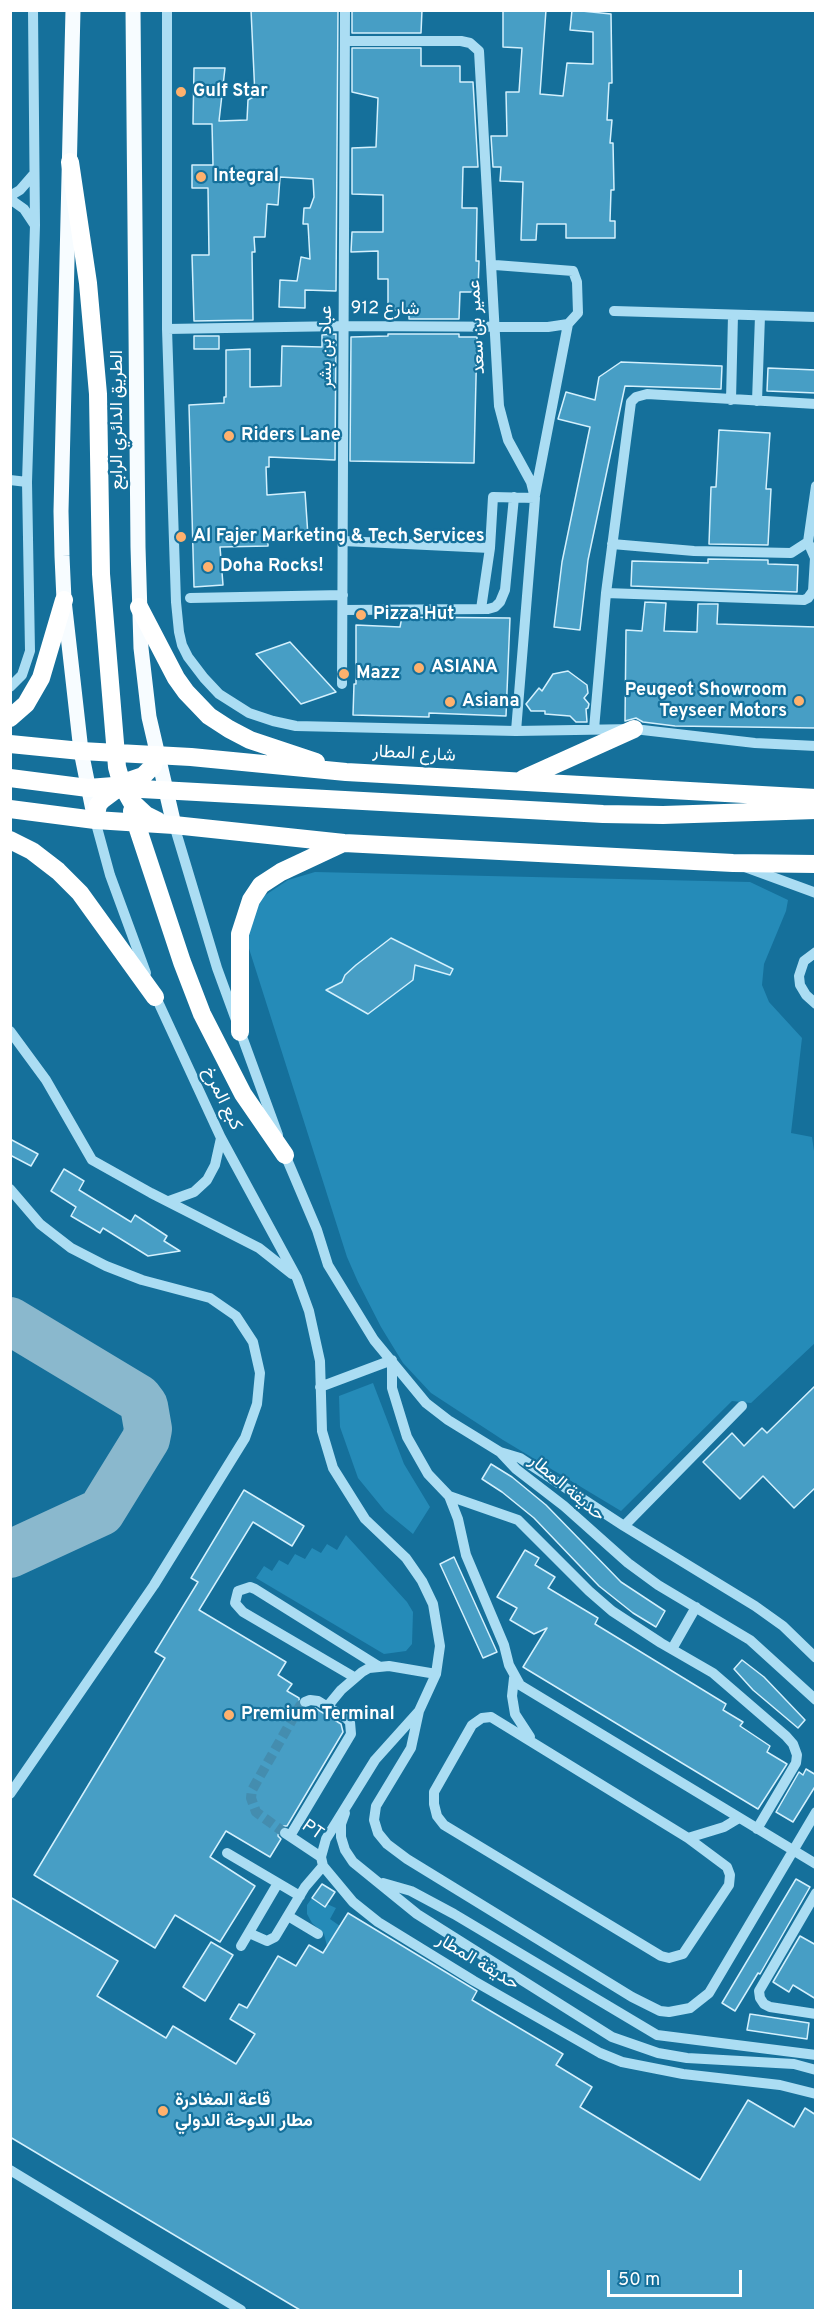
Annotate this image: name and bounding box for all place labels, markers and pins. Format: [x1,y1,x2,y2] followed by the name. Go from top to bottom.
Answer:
[193,81,268,103] place label: Gulf Star
[174,85,188,99] marker: Gulf Star
[213,166,279,188] place label: Integral
[194,170,208,184] marker: Integral
[241,425,341,447] place label: Riders Lane
[222,429,236,443] marker: Riders Lane
[193,526,485,548] place label: Al Fajer Marketing & Tech Services
[174,530,188,544] marker: Al Fajer Marketing & Tech Services
[220,556,324,578] place label: Doha Rocks!
[201,560,215,574] marker: Doha Rocks!
[373,604,454,626] place label: Pizza Hut
[354,608,368,622] marker: Pizza Hut
[431,657,498,679] place label: ASIANA
[412,661,426,675] marker: ASIANA
[356,663,400,685] place label: Mazz
[337,667,351,681] marker: Mazz
[625,680,787,722] place label: Peugeot Showroom Teyseer Motors
[462,691,520,713] place label: Asiana
[792,694,806,708] marker: Peugeot Showroom Teyseer Motors
[443,695,457,709] marker: Asiana
[241,1704,395,1726] place label: Premium Terminal
[222,1708,236,1722] marker: Premium Terminal
[175,2090,313,2132] place label: قاعة المغادرة مطار الدوحة الدولي
[156,2104,170,2118] marker: قاعة المغادرة مطار الدوحة الدولي

